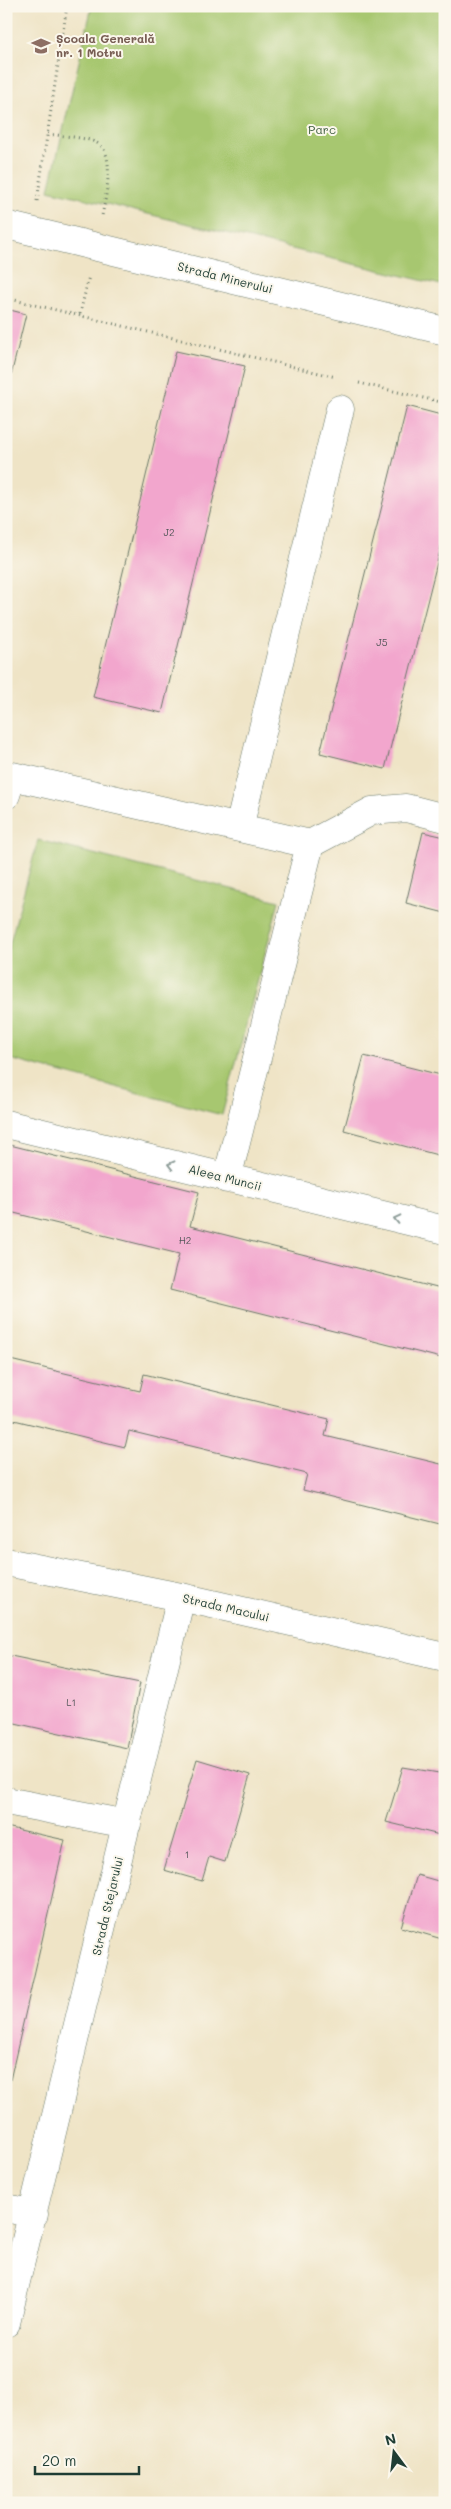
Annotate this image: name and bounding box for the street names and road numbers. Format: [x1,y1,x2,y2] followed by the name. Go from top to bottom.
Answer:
[176,257,275,297] street label: Strada Minerului
[187,1160,263,1194] street label: Aleea Muncii
[181,1589,271,1625] street label: Strada Macului
[88,1855,126,1957] street label: Strada Stejarului

